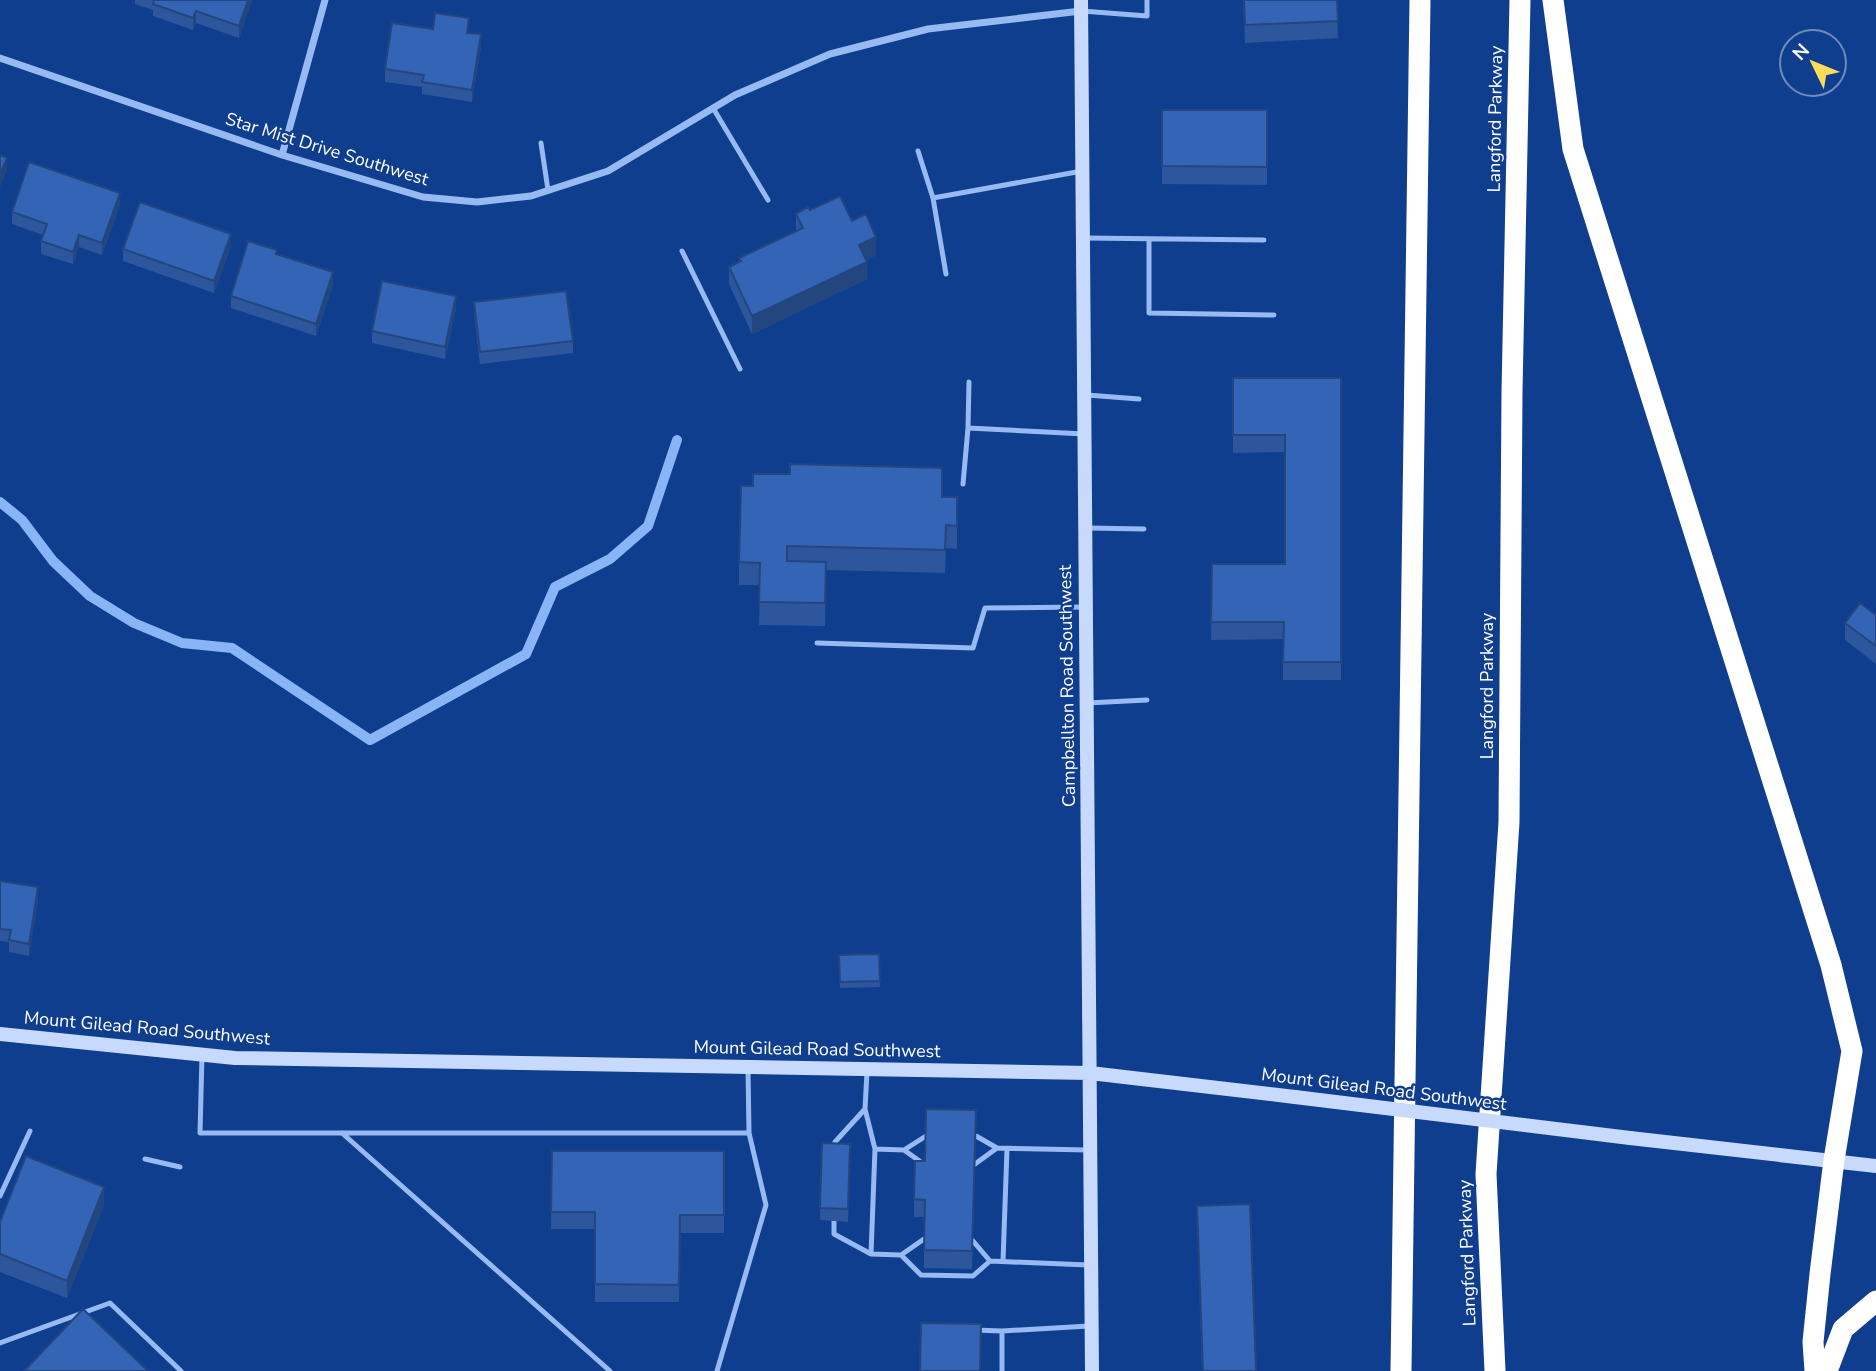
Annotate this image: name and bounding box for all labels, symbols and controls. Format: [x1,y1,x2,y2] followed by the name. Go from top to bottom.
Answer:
[1778,28,1848,98] north arrow
[1787,38,1816,66] text: N
[1482,45,1508,192] street label: Langford Parkway
[222,107,432,192] street label: Star Mist Drive Southwest
[1053,564,1081,807] street label: Campbellton Road Southwest
[1475,612,1499,759] street label: Langford Parkway
[23,1005,272,1051] street label: Mount Gilead Road Southwest
[693,1035,941,1063] street label: Mount Gilead Road Southwest
[1260,1062,1509,1116] street label: Mount Gilead Road Southwest
[1452,1179,1482,1327] street label: Langford Parkway

